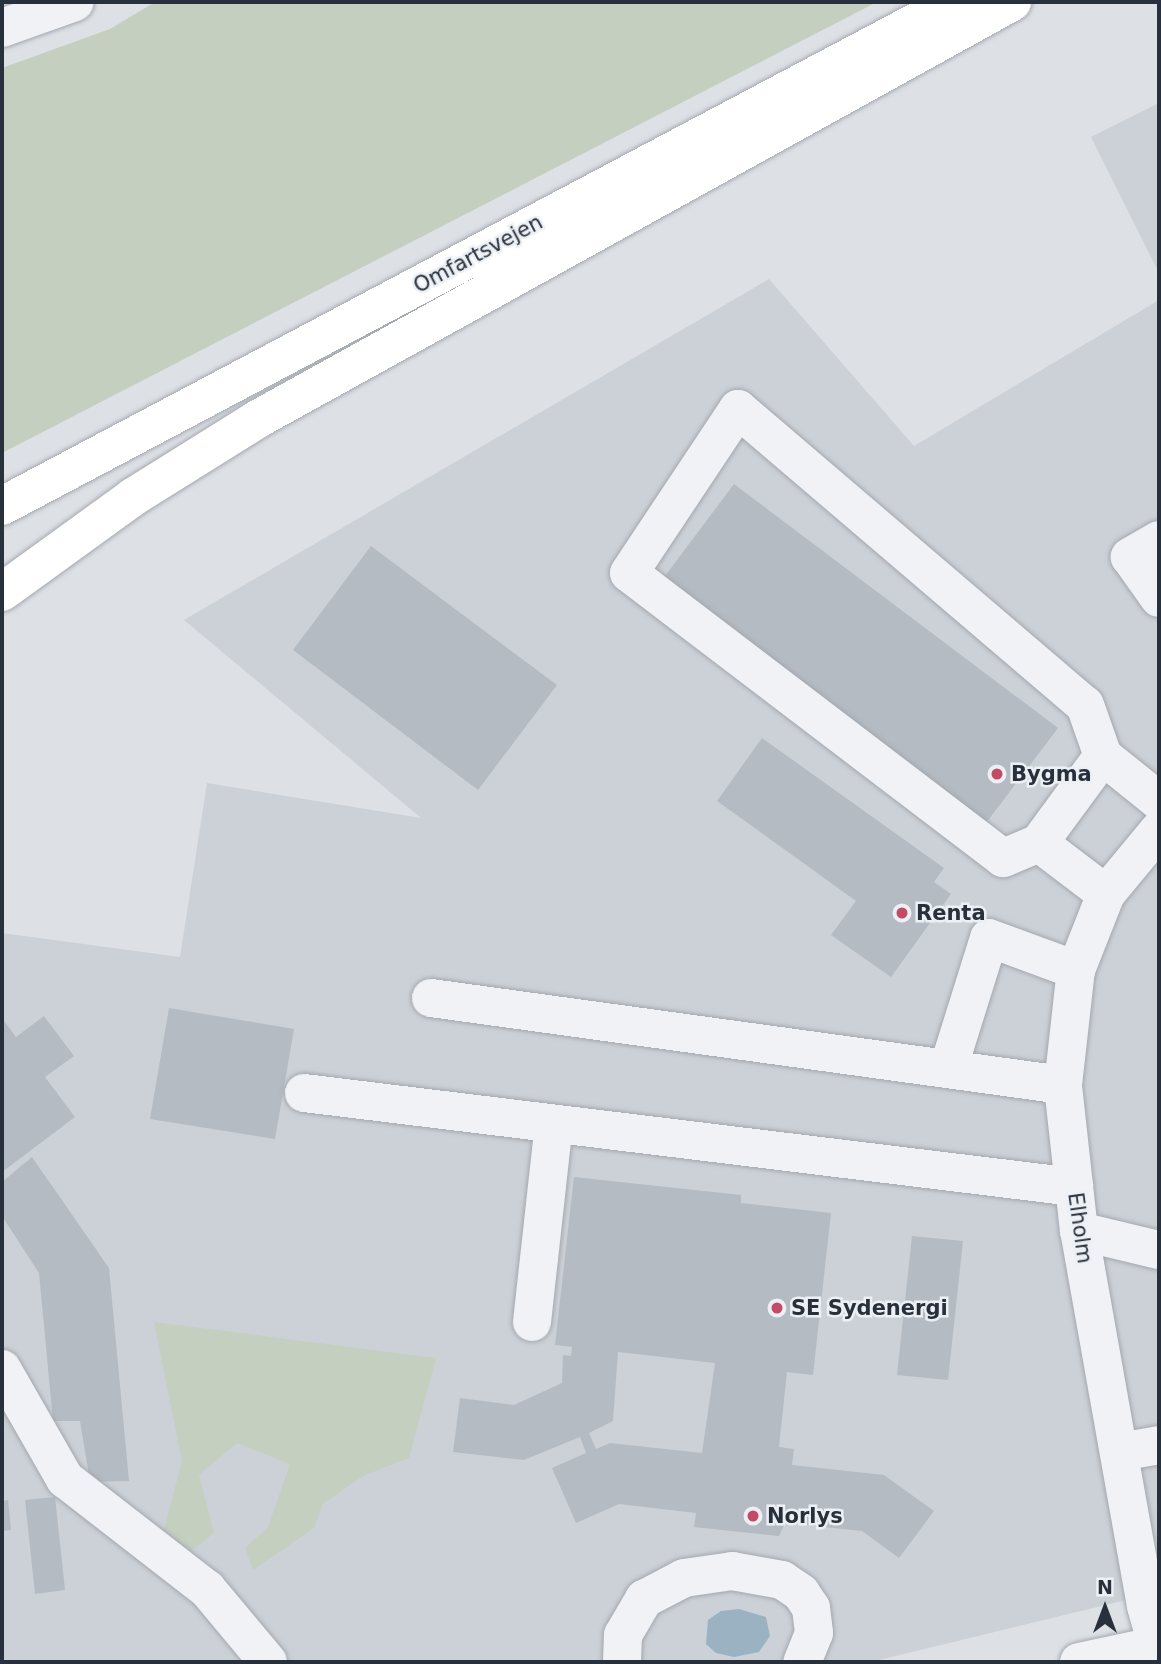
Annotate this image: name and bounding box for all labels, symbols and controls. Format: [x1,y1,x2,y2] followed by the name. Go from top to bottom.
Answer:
[409,209,547,299] street label: Omfartsvejen
[1011,761,1092,787] place label: Bygma
[989,766,1005,782] marker: Bygma
[916,900,986,926] place label: Renta
[894,905,910,921] marker: Renta
[1063,1191,1097,1265] street label: Elholm
[791,1295,948,1321] place label: SE Sydenergi
[769,1300,785,1316] marker: SE Sydenergi
[767,1503,843,1529] place label: Norlys
[745,1508,761,1524] marker: Norlys
[1070,1573,1140,1643] north arrow
[1097,1576,1113,1598] text: N

